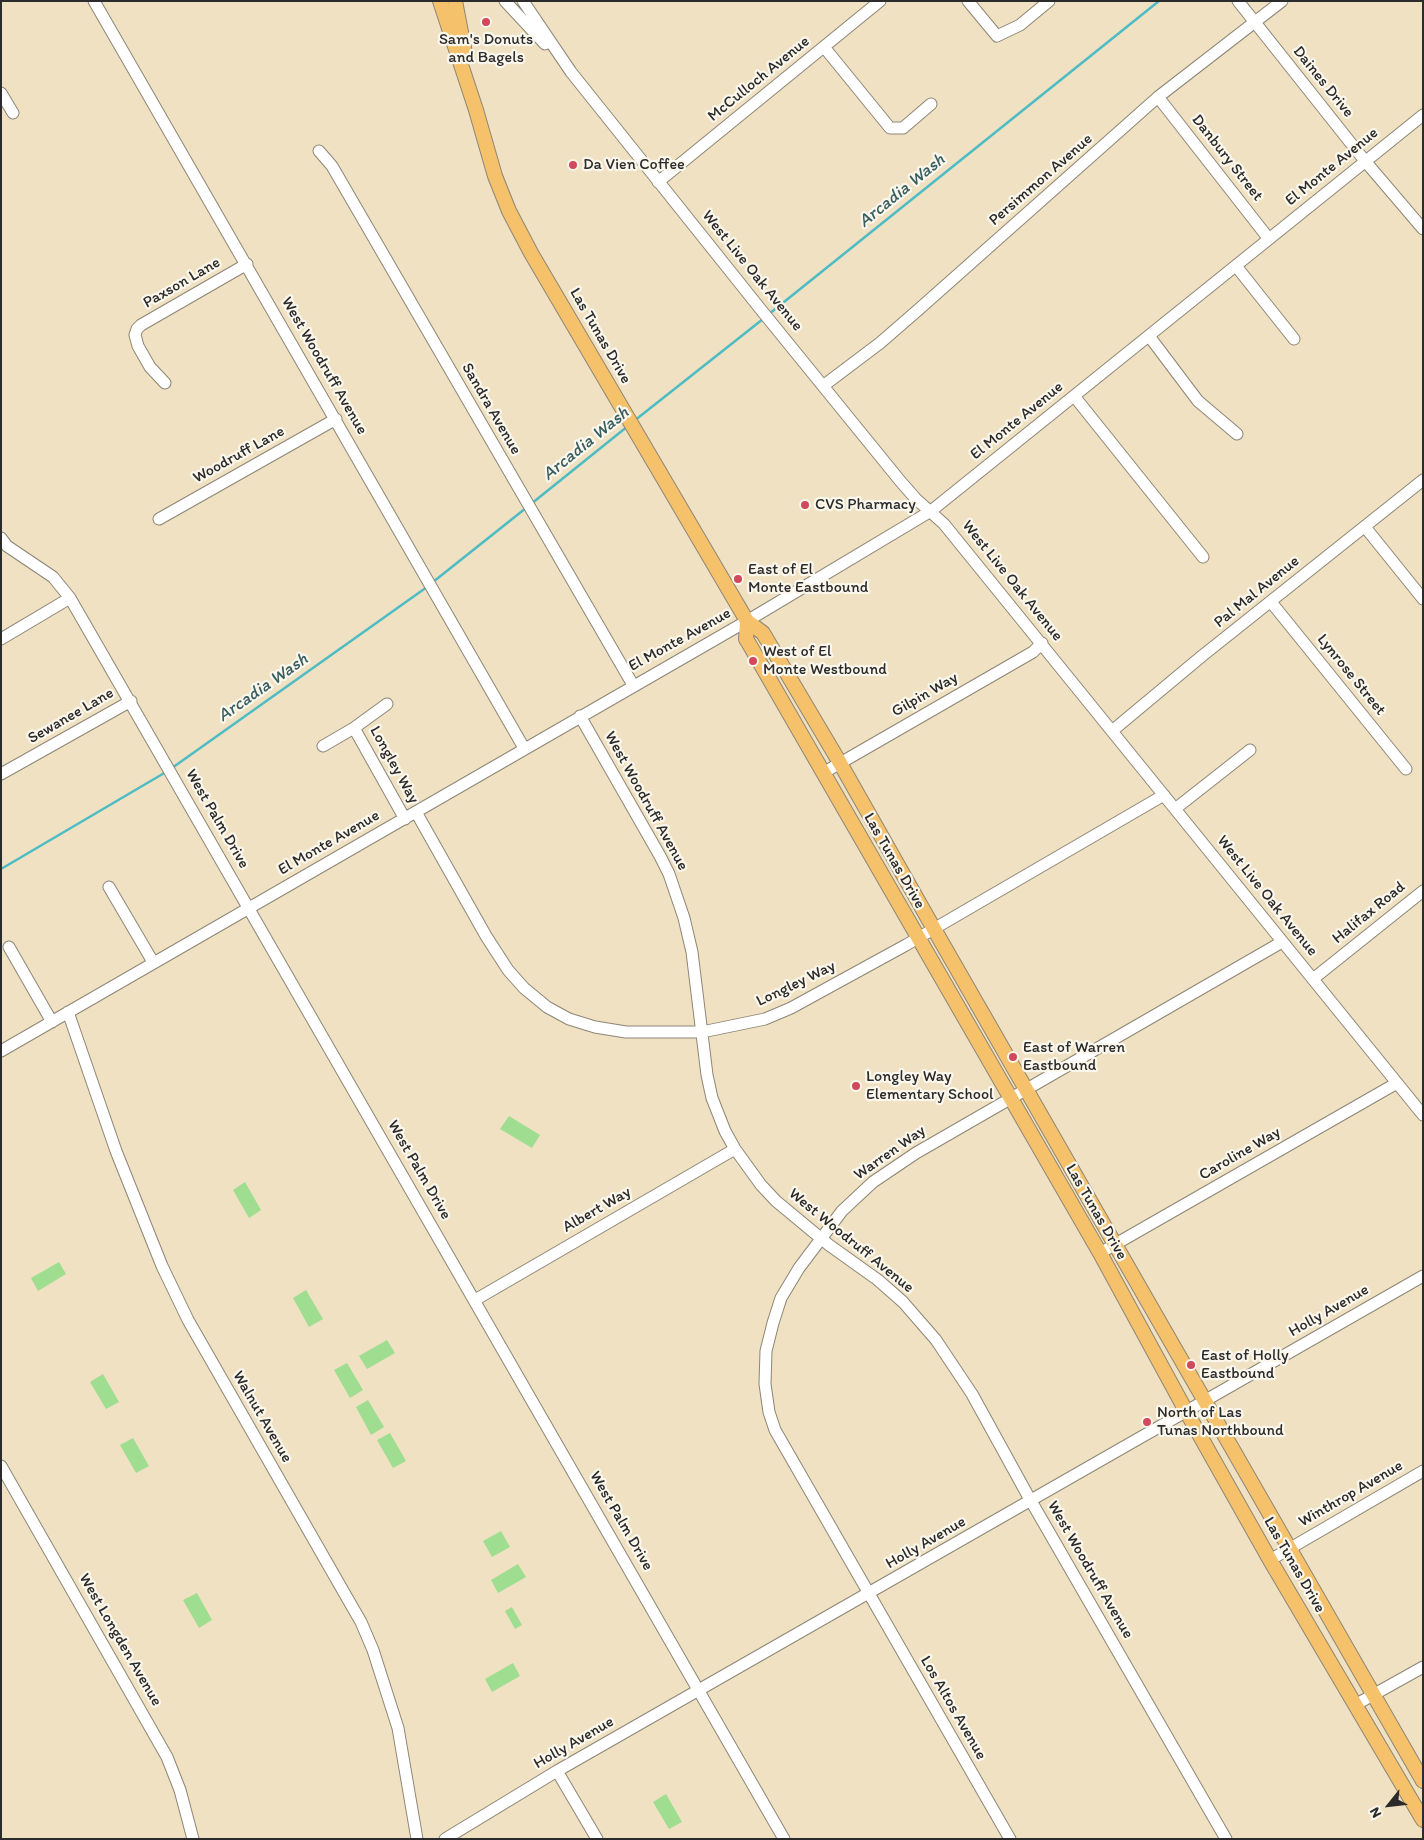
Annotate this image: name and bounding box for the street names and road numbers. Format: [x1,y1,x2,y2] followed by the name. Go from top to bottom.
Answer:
[704,32,814,126] street label: McCulloch Avenue
[1288,42,1358,122] street label: Daines Drive
[1187,111,1267,205] street label: Danbury Street
[1282,124,1382,210] street label: El Monte Avenue
[985,130,1097,230] street label: Persimmon Avenue
[697,207,807,335] street label: West Live Oak Avenue
[140,253,224,313] street label: Paxson Lane
[565,285,635,387] street label: Las Tunas Drive
[277,294,371,438] street label: West Woodruff Avenue
[457,360,525,458] street label: Sandra Avenue
[967,378,1067,464] street label: El Monte Avenue
[190,422,288,488] street label: Woodruff Lane
[957,517,1067,645] street label: West Live Oak Avenue
[1210,552,1304,632] street label: Pal Mal Avenue
[625,604,735,676] street label: El Monte Avenue
[1312,630,1390,720] street label: Lynrose Street
[889,668,961,722] street label: Gilpin Way
[25,684,117,748] street label: Sewanee Lane
[365,723,423,807] street label: Longley Way
[600,728,692,874] street label: West Woodruff Avenue
[181,766,253,872] street label: West Palm Drive
[275,806,383,880] street label: El Monte Avenue
[859,810,929,912] street label: Las Tunas Drive
[1212,832,1322,960] street label: West Live Oak Avenue
[1329,878,1409,948] street label: Halifax Road
[753,957,839,1011] street label: Longley Way
[383,1117,455,1223] street label: West Palm Drive
[851,1121,929,1185] street label: Warren Way
[1196,1123,1284,1185] street label: Caroline Way
[1061,1161,1131,1263] street label: Las Tunas Drive
[560,1183,634,1237] street label: Albert Way
[784,1184,918,1298] street label: West Woodruff Avenue
[1285,1280,1373,1342] street label: Holly Avenue
[228,1368,296,1466] street label: Walnut Avenue
[1295,1456,1407,1532] street label: Winthrop Avenue
[585,1468,657,1574] street label: West Palm Drive
[1043,1498,1137,1642] street label: West Woodruff Avenue
[882,1512,970,1574] street label: Holly Avenue
[1259,1514,1329,1616] street label: Las Tunas Drive
[74,1570,166,1710] street label: West Longden Avenue
[915,1653,991,1763] street label: Los Altos Avenue
[530,1712,618,1774] street label: Holly Avenue

